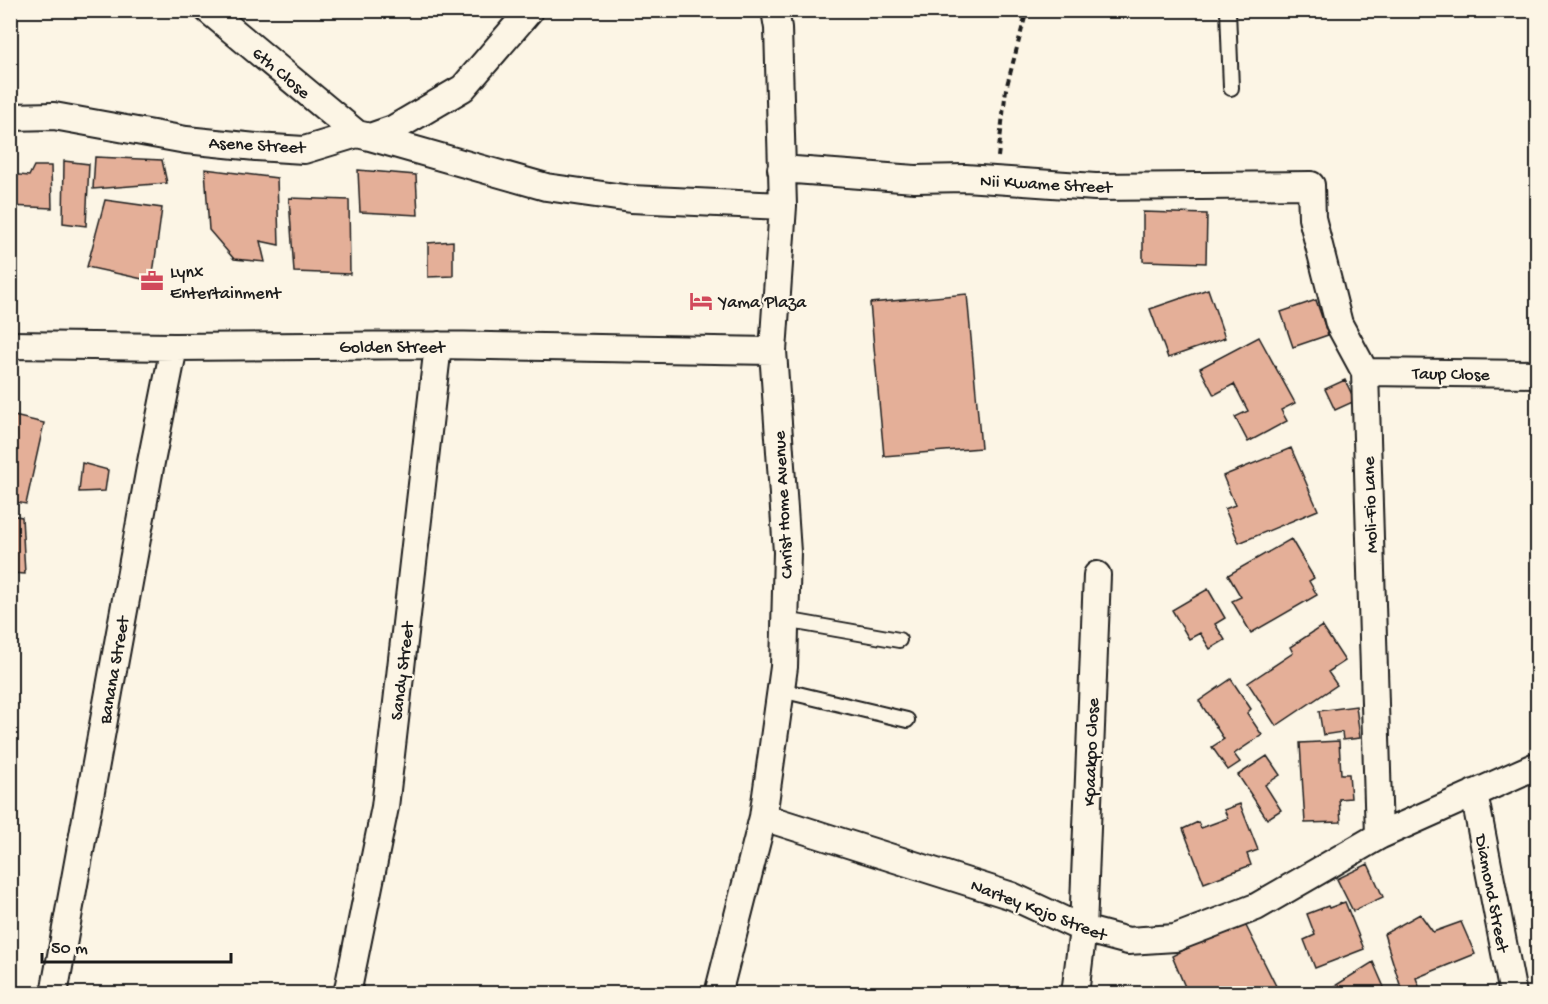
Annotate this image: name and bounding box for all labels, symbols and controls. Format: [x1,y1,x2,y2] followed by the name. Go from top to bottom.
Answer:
[247,44,314,105] street label: 6th Close
[208,133,307,160] street label: Asene Street
[979,172,1114,200] street label: Nii Kwame Street
[170,263,282,305] place label: Lynx Entertainment
[139,268,165,294] office icon: Lynx Entertainment
[688,288,714,314] hotel icon: Yama Plaza
[717,293,807,314] place label: Yama Plaza
[339,338,446,359] street label: Golden Street
[1411,364,1491,387] street label: Taup Close
[770,430,799,579] street label: Christ Home Avenue
[1359,456,1384,554] street label: Moli-Fio Lane
[96,614,136,727] street label: Banana Street
[387,619,420,721] street label: Sandy Street
[1080,697,1105,807] street label: Kpaakpo Close
[1469,832,1513,956] street label: Diamond Street
[967,876,1111,948] street label: Nartey Kojo Street
[42,926,231,964] scale bar
[51,939,88,960] text: 50 m

